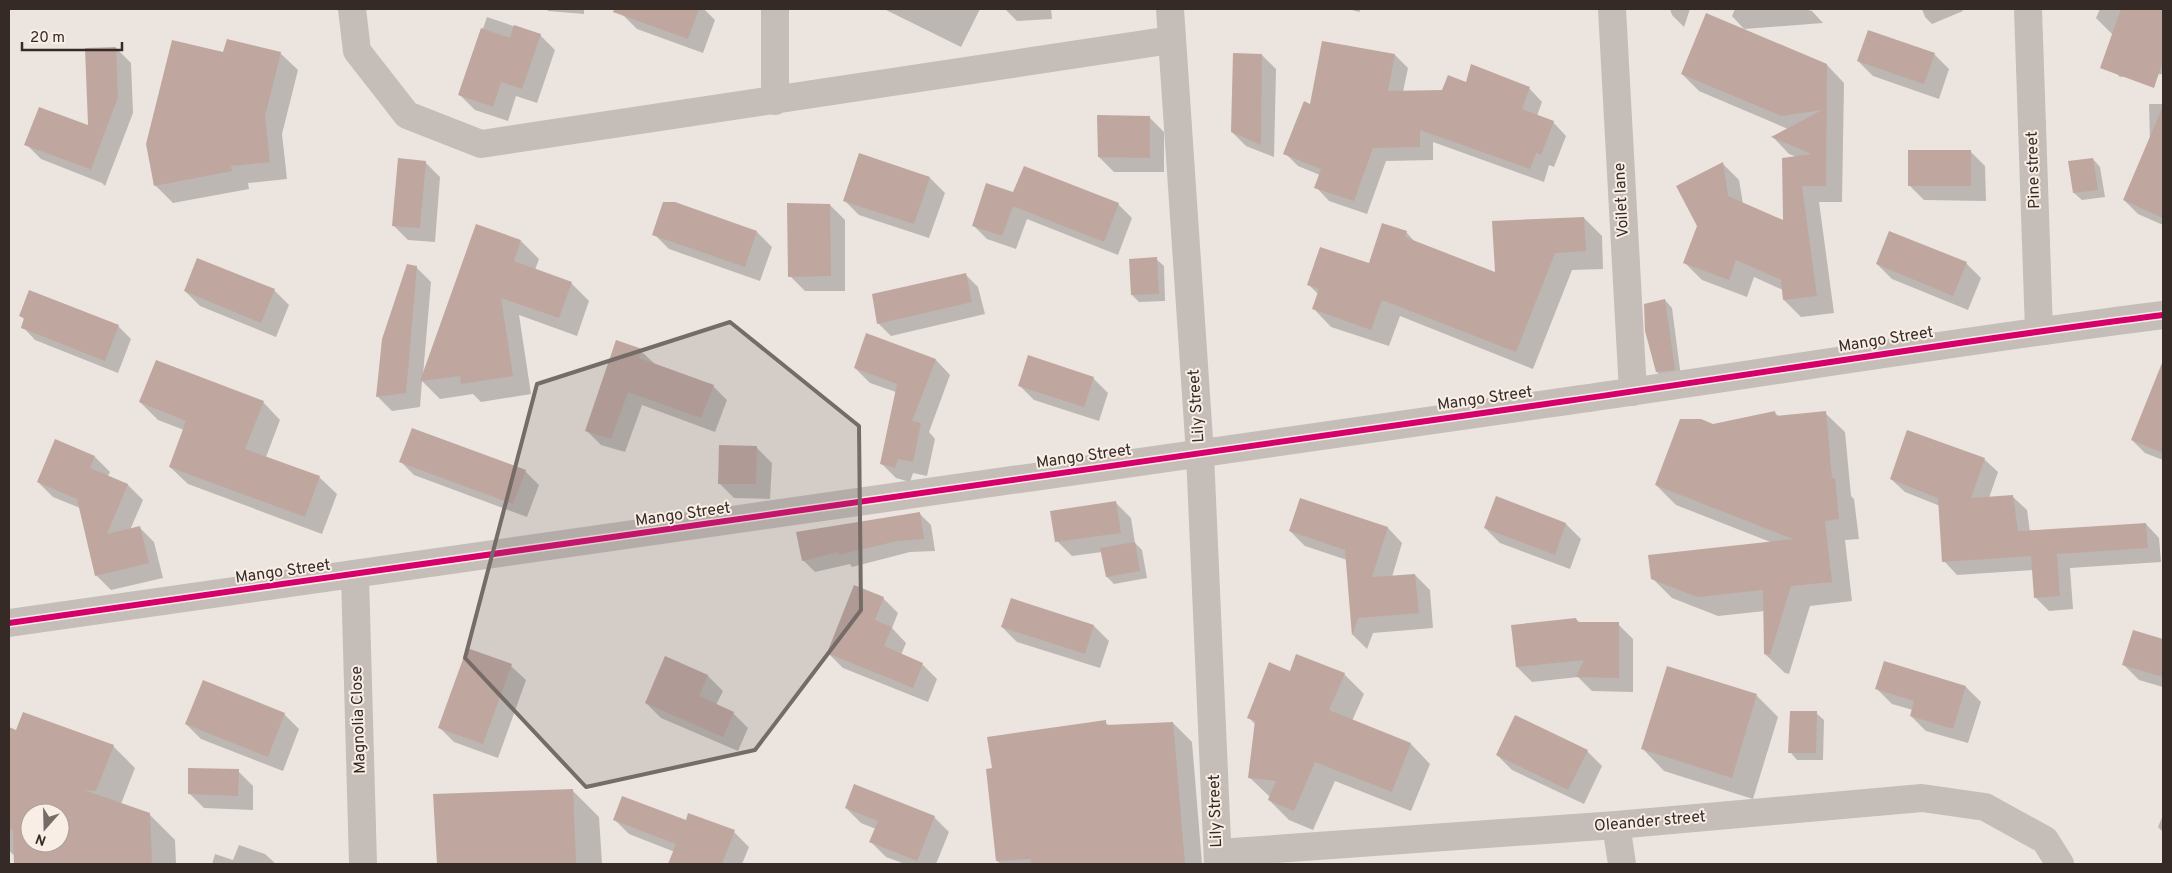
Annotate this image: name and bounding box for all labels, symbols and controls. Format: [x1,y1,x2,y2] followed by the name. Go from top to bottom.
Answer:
[22,20,122,52] scale bar
[30,29,65,48] text: 20 m
[2023,131,2045,209] street label: Pine street
[1610,162,1634,238] street label: Voilet lane
[1837,323,1935,357] street label: Mango Street
[1184,369,1210,443] street label: Lily Street
[1436,382,1534,416] street label: Mango Street
[1035,440,1133,474] street label: Mango Street
[634,498,732,532] street label: Mango Street
[234,555,332,589] street label: Mango Street
[347,666,371,774] street label: Magnolia Close
[1205,774,1227,848] street label: Lily Street
[20,803,70,853] north arrow
[1593,807,1707,837] street label: Oleander street
[33,829,49,849] text: N

